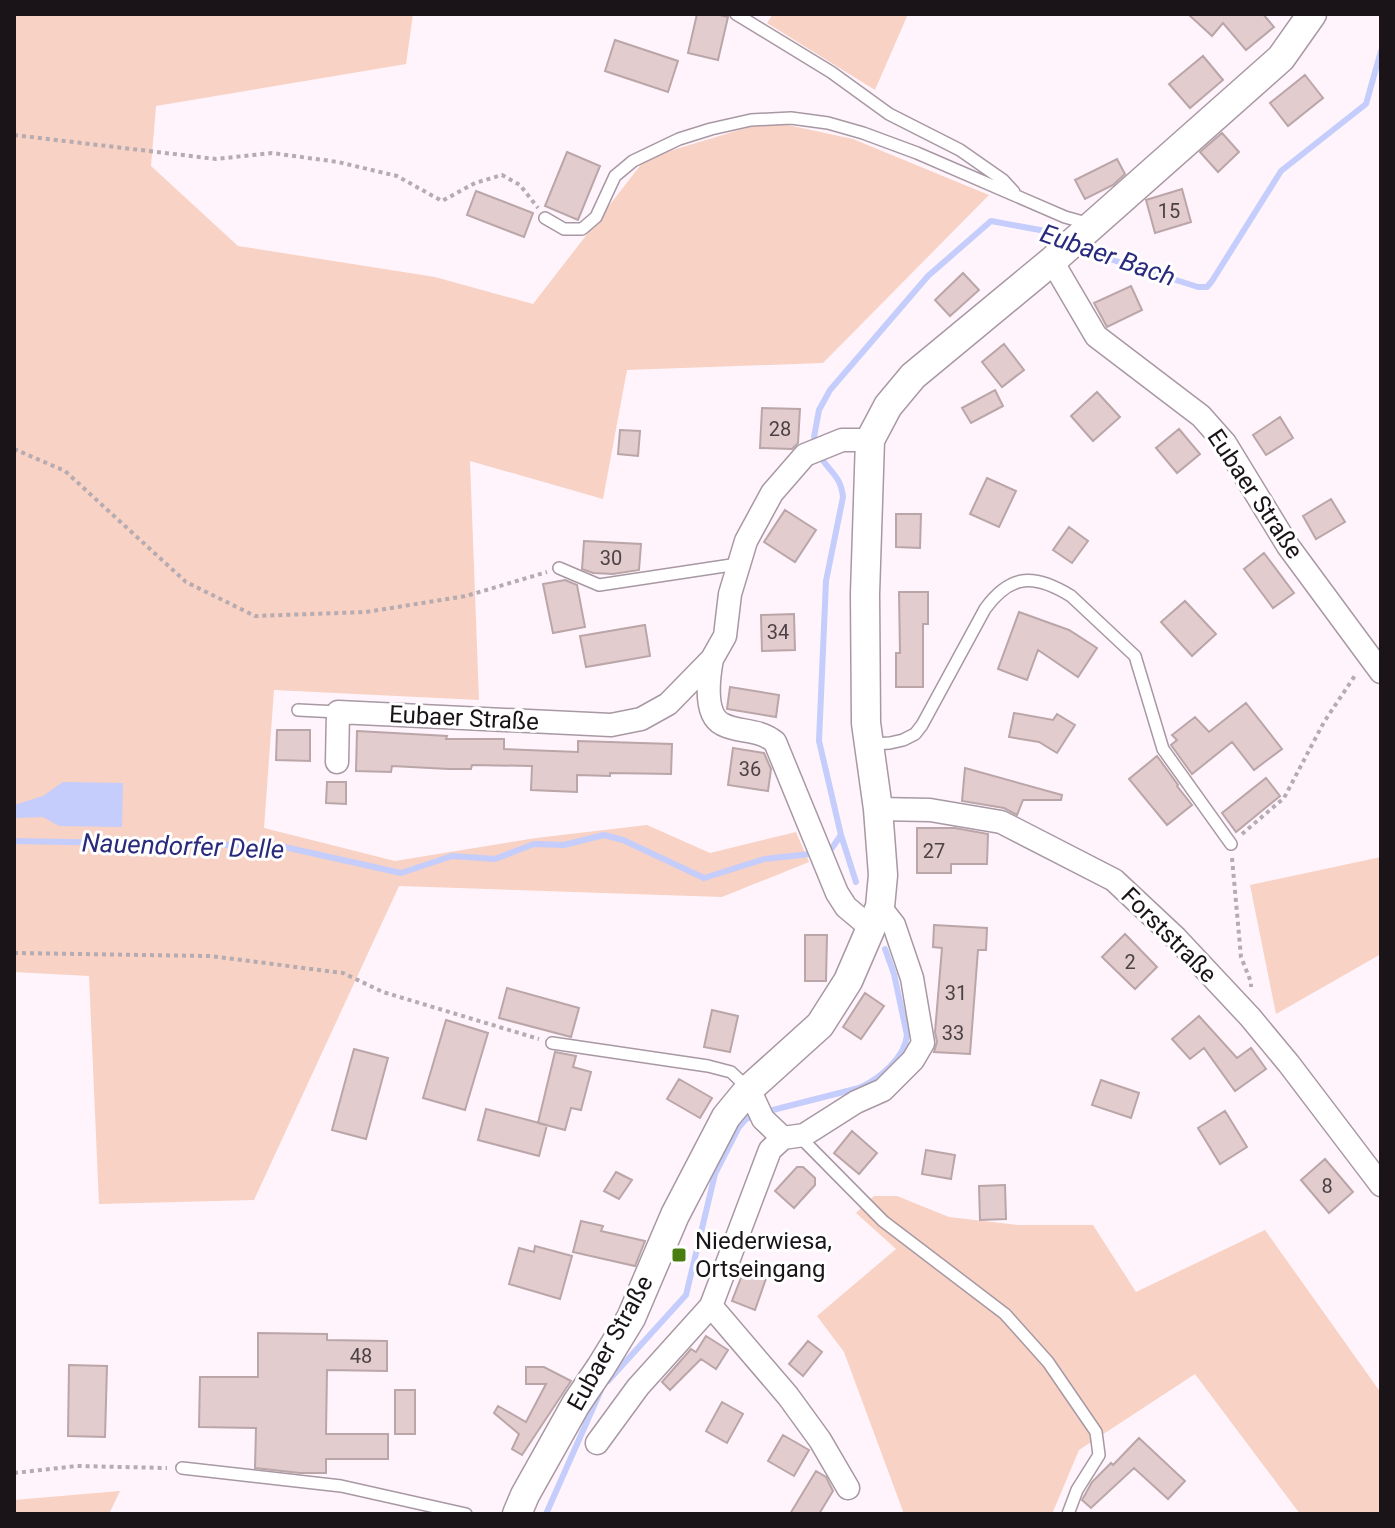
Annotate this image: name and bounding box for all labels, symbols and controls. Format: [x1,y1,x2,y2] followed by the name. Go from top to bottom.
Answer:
[1158,199,1180,223] house number: 15
[1037,218,1179,292] water label: Eubaer Bach
[769,417,791,441] house number: 28
[1201,424,1309,564] street label: Eubaer Straße
[600,546,622,570] house number: 30
[767,620,789,644] house number: 34
[388,700,540,736] street label: Eubaer Straße
[739,757,761,781] house number: 36
[81,827,285,865] water label: Nauendorfer Delle
[923,839,945,863] house number: 27
[1116,882,1222,988] street label: Forststraße
[1124,950,1136,974] house number: 2
[945,981,967,1005] house number: 31
[942,1021,964,1045] house number: 33
[1321,1174,1333,1198] house number: 8
[695,1227,832,1283] place label: Niederwiesa, Ortseingang
[670,1246,688,1264] marker: Niederwiesa, Ortseingang
[561,1271,659,1415] street label: Eubaer Straße
[350,1344,372,1368] house number: 48

